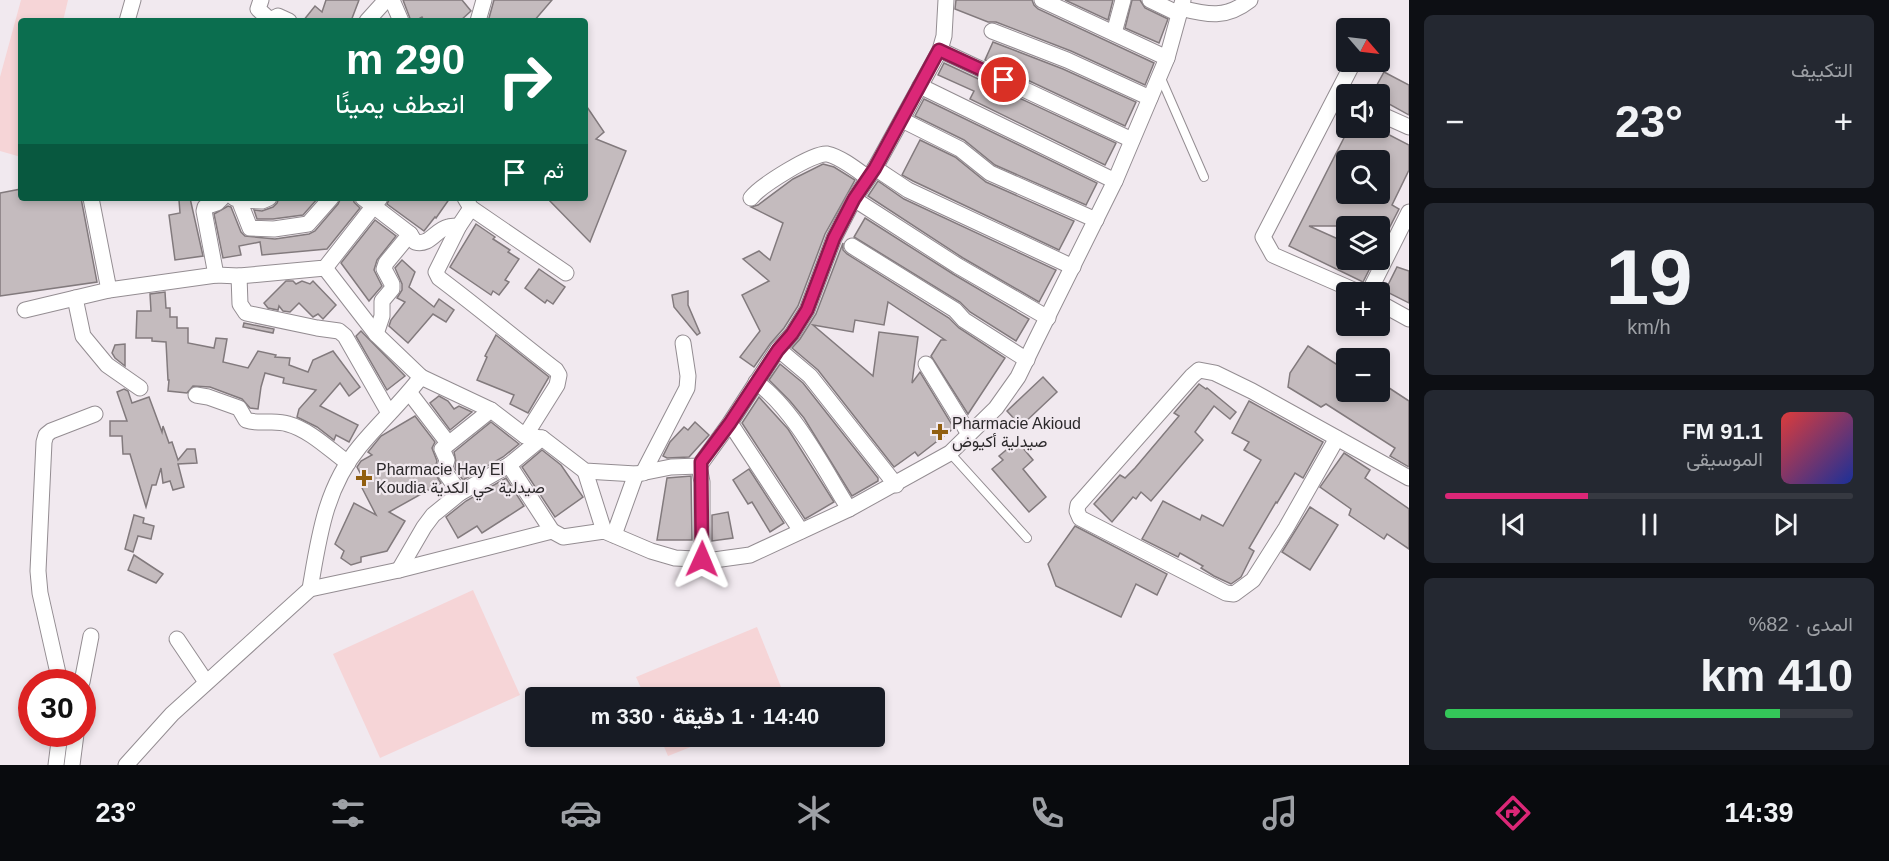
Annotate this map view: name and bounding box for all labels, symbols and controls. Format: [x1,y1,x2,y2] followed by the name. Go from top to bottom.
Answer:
[1336,18,1390,72] north arrow
[1336,18,1390,402] map controls
[346,36,465,83] text: 290 m
[486,42,564,120] icon: right
[978,54,1029,105] pin
[1791,59,1853,81] text: التكييف
[987,63,1020,96] icon: arrive
[1336,84,1390,138] button: sound
[335,89,465,119] text: انعطف يمينًا
[1615,96,1683,147] text: 23°
[1445,103,1464,140] text: −
[1834,103,1853,140] text: +
[1336,150,1390,204] button: search
[498,156,531,189] icon: arrive
[543,158,564,183] text: ثم
[1336,216,1390,270] button: layers
[1606,233,1692,321] text: 19
[1336,282,1390,336] button: +
[1627,316,1671,338] text: km/h
[1336,348,1390,402] button: −
[952,415,1081,452] place label: Pharmacie Akioud صيدلية أكيوض
[1682,419,1763,444] text: 91.1 FM
[933,425,947,439] marker: Pharmacie Akioud صيدلية أكيوض
[1686,448,1763,470] text: الموسيقى
[376,461,545,501] place label: Pharmacie Hay El Koudia صيدلية حي الكدية
[357,471,371,485] marker: Pharmacie Hay El Koudia صيدلية حي الكدية
[1497,508,1530,541] icon: previous
[1633,508,1666,541] icon: pause
[1769,508,1802,541] icon: next
[670,527,734,591] position arrow
[1749,613,1853,635] text: المدى · 82%
[1700,650,1853,701] text: 410 km
[18,669,96,747] speed limit sign: 30
[591,704,819,729] text: 14:40 · 1 دقيقة · 330 m
[327,792,369,834] icon: filters
[560,792,602,834] icon: car
[793,792,835,834] icon: climate
[1026,792,1068,834] icon: phone
[1259,792,1301,834] icon: music
[1492,792,1534,834] icon: directions
[96,798,136,828] text: 23°
[1725,798,1794,828] text: 14:39

